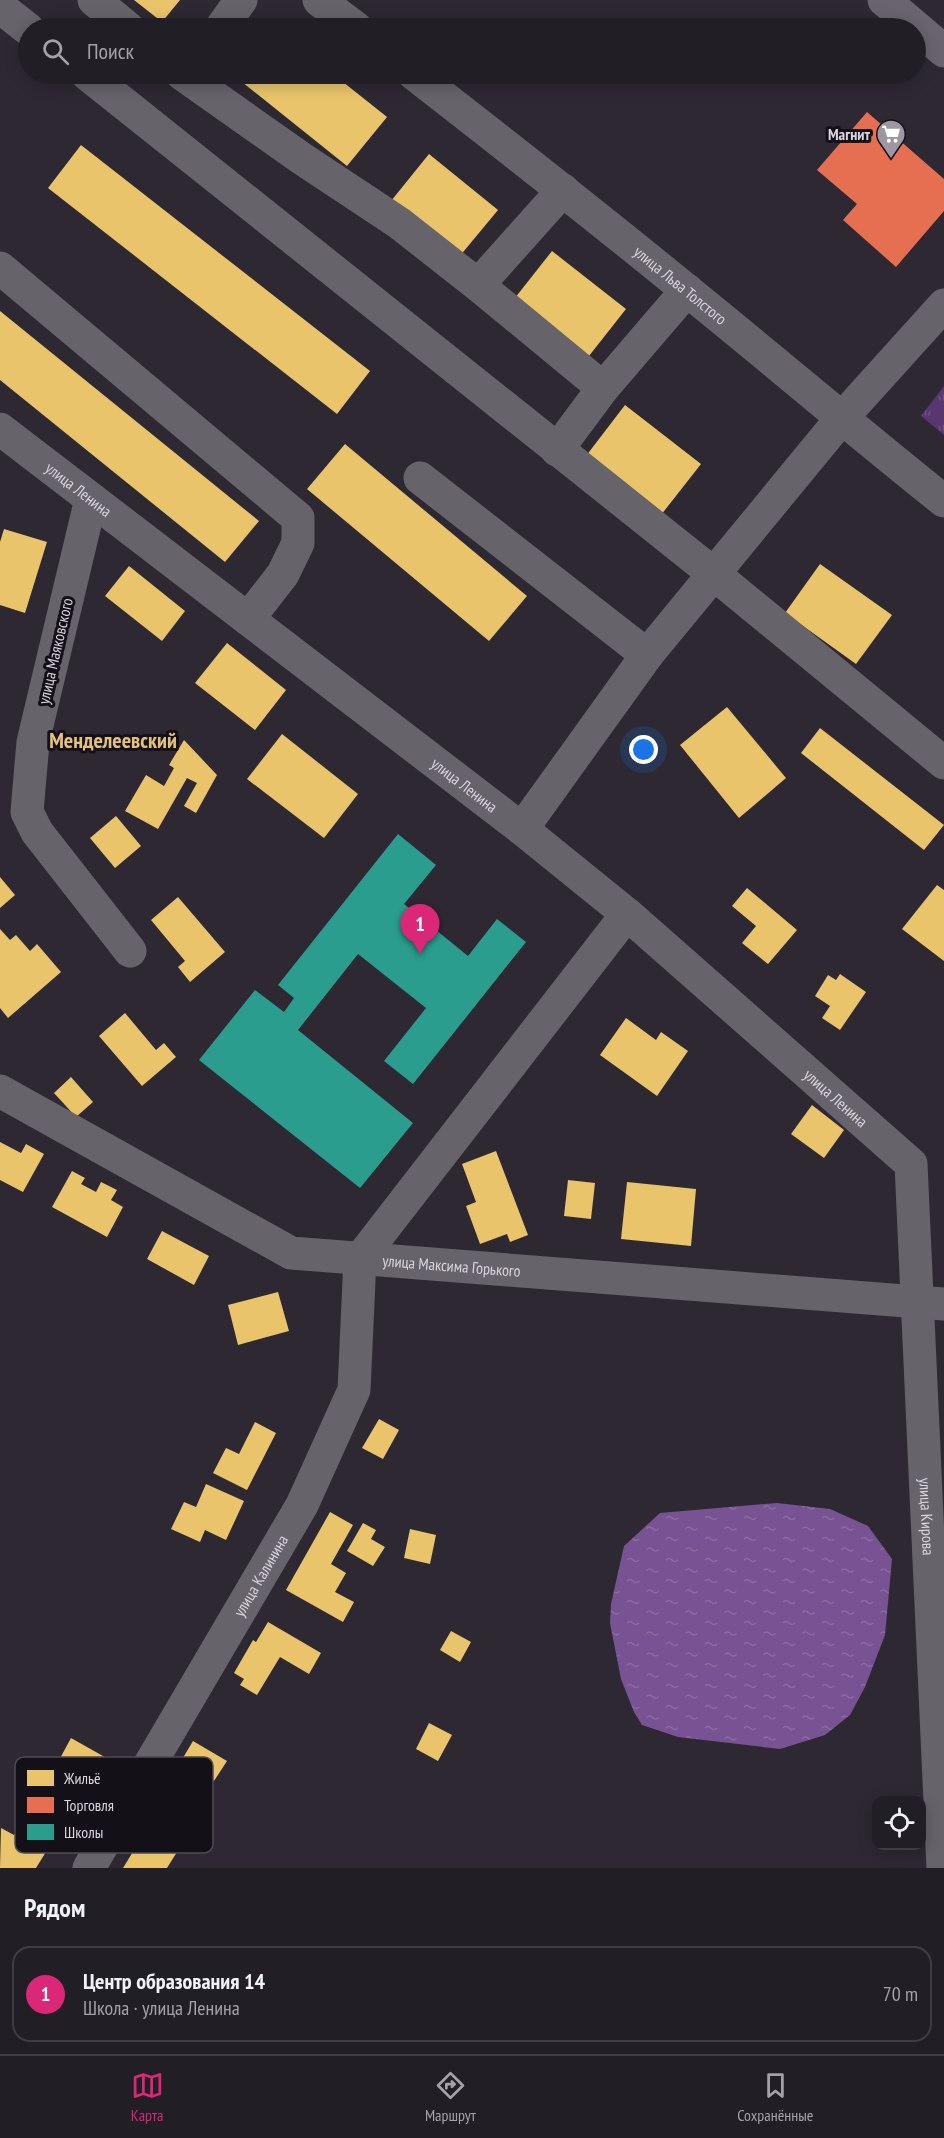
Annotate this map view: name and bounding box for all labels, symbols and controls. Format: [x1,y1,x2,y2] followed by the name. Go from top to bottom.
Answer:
[18,18,926,84] search box
[39,35,72,68] icon: search
[87,37,134,65] text: Поиск
[875,118,907,160] supermarket icon: Магнит
[828,124,870,144] place label: Магнит
[630,241,731,329] street label: улица Льва Толстого
[41,457,116,521] street label: улица Ленина
[33,596,77,706] street label: улица Маяковского
[49,726,177,754] district label: Менделеевский
[629,735,658,764] your location
[427,753,501,817] street label: улица Ленина
[400,904,440,954] pin: 1
[800,1065,872,1131] street label: улица Ленина
[382,1250,521,1281] street label: улица Максима Горького
[915,1477,939,1556] street label: улица Кирова
[229,1531,292,1620] street label: улица Калинина
[15,1757,213,1853] legend
[63,1768,101,1788] text: Жильё
[64,1795,114,1815] text: Торговля
[872,1796,926,1850] map controls
[872,1796,926,1850] button: locate
[64,1822,103,1842] text: Школы
[24,1891,85,1924] text: Рядом
[83,1967,265,1995] text: Центр образования 14
[41,1981,50,2007] text: 1
[883,1981,918,2007] text: 70 m
[83,1995,240,2021] text: Школа · улица Ленина
[131,2069,164,2125] tab: Карта
[425,2069,476,2125] tab: Маршрут
[737,2069,813,2125] tab: Сохранённые

